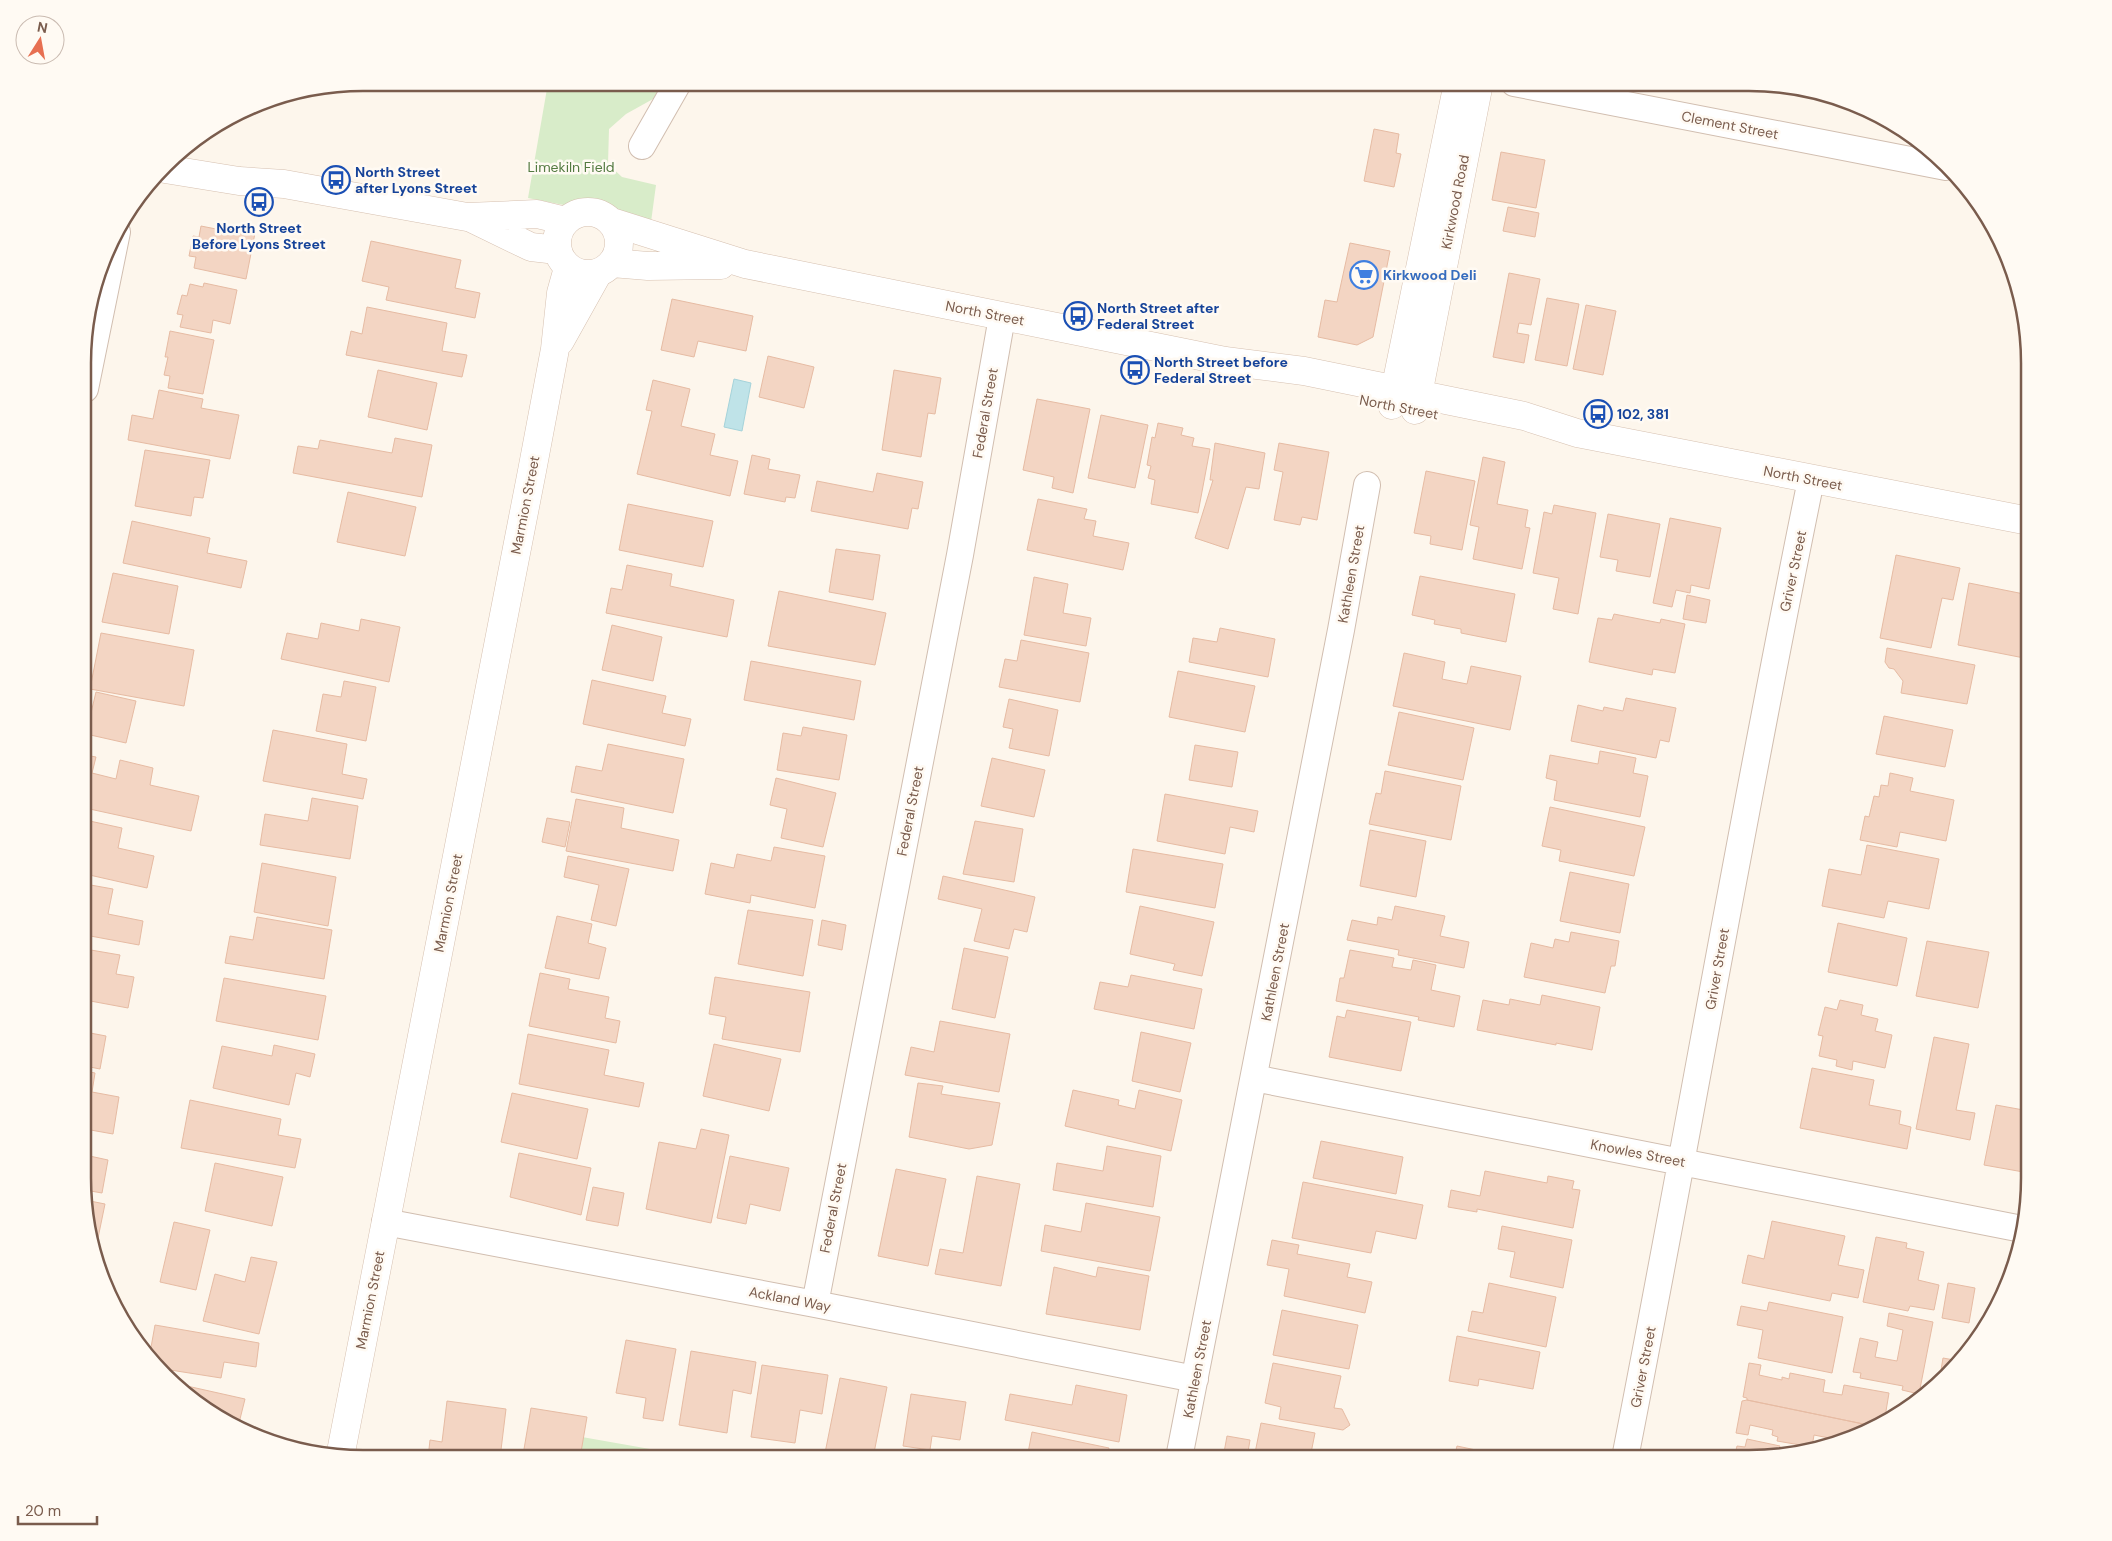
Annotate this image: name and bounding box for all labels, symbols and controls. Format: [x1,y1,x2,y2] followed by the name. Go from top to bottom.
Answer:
[15,15,65,65] north arrow
[36,17,49,37] text: N
[1680,107,1780,143] street label: Clement Street
[1437,153,1473,251] street label: Kirkwood Road
[527,158,615,176] park label: Limekiln Field
[355,163,477,197] place label: North Street after Lyons Street
[321,165,351,195] bus stop icon: North Street after Lyons Street
[244,187,274,217] bus stop icon: North Street Before Lyons Street
[192,219,326,253] place label: North Street Before Lyons Street
[1349,260,1379,290] supermarket icon: Kirkwood Deli
[1383,266,1477,284] place label: Kirkwood Deli
[944,297,1026,329] street label: North Street
[1097,299,1219,333] place label: North Street after Federal Street
[1063,301,1093,331] bus stop icon: North Street after Federal Street
[1154,353,1288,387] place label: North Street before Federal Street
[1120,355,1150,385] bus stop icon: North Street before Federal Street
[968,367,1002,459] street label: Federal Street
[1358,391,1440,423] street label: North Street
[1583,399,1613,429] bus stop icon: 102, 381
[1617,405,1669,423] place label: 102, 381
[507,454,543,556] street label: Marmion Street
[1762,462,1844,494] street label: North Street
[1334,524,1368,624] street label: Kathleen Street
[1776,529,1810,613] street label: Griver Street
[892,765,928,857] street label: Federal Street
[430,852,466,954] street label: Marmion Street
[1257,922,1293,1022] street label: Kathleen Street
[1701,927,1733,1011] street label: Griver Street
[1589,1135,1687,1171] street label: Knowles Street
[815,1162,851,1254] street label: Federal Street
[352,1249,388,1351] street label: Marmion Street
[747,1282,833,1316] street label: Ackland Way
[1179,1319,1215,1419] street label: Kathleen Street
[1626,1325,1660,1409] street label: Griver Street
[18,1494,96,1526] scale bar
[25,1501,61,1521] text: 20 m

